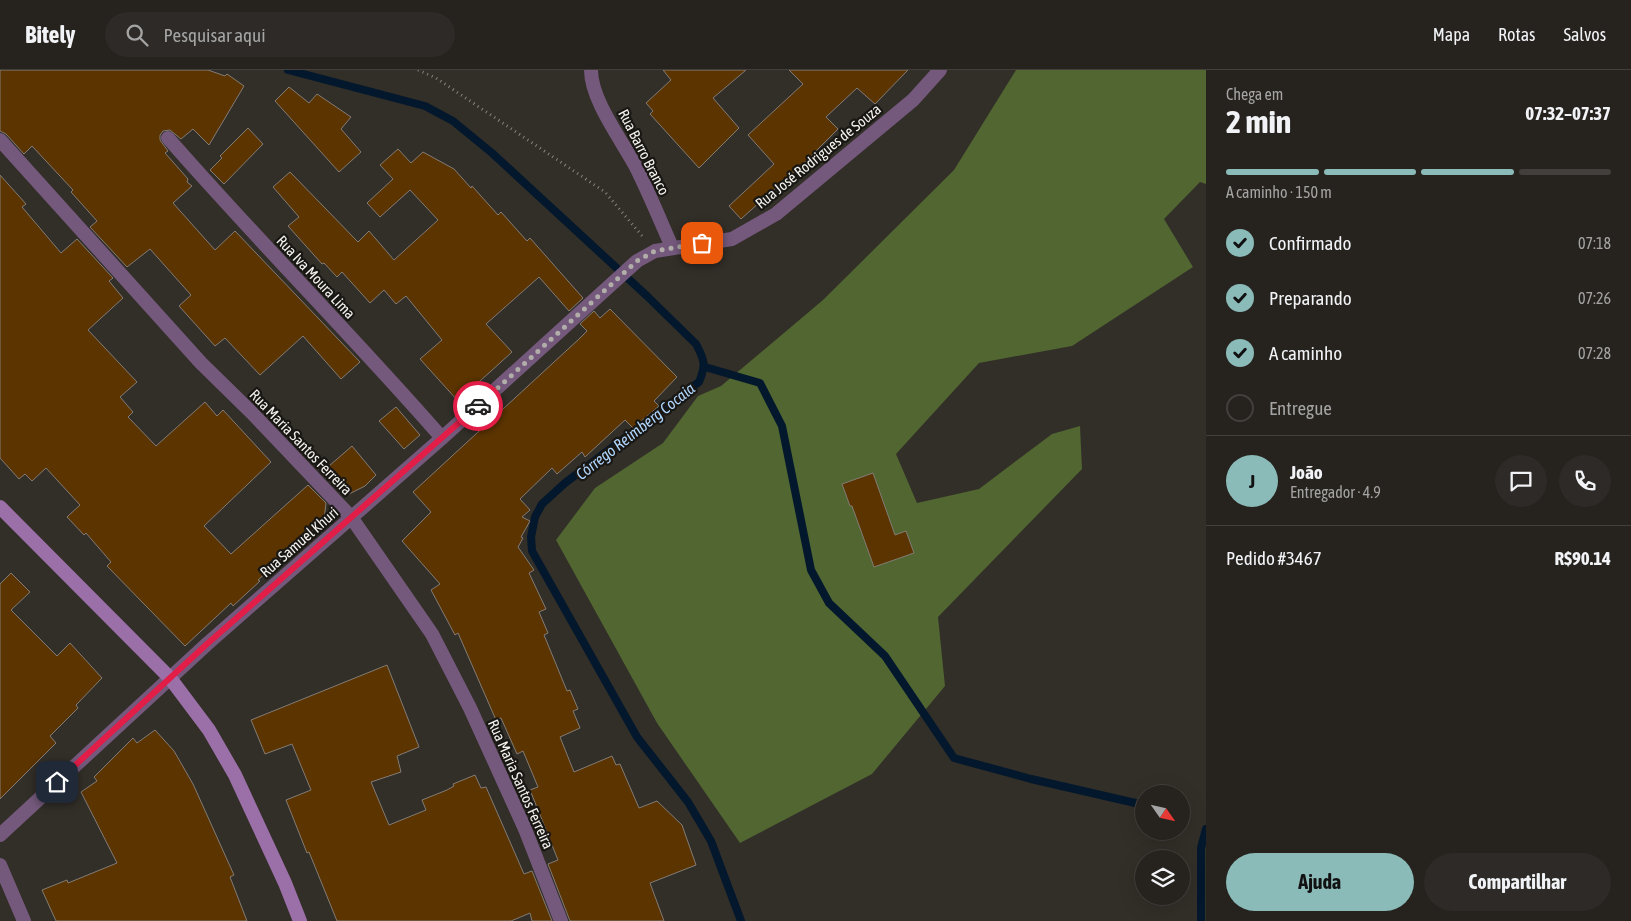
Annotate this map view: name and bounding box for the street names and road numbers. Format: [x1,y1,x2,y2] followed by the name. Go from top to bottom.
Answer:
[752,100,884,212] street label: Rua José Rodrigues de Souza
[615,106,673,198] street label: Rua Barro Branco
[273,232,359,322] street label: Rua Iva Moura Lima
[246,386,356,498] street label: Rua Maria Santos Ferreira
[257,504,341,580] street label: Rua Samuel Khuri
[485,717,557,851] street label: Rua Maria Santos Ferreira

